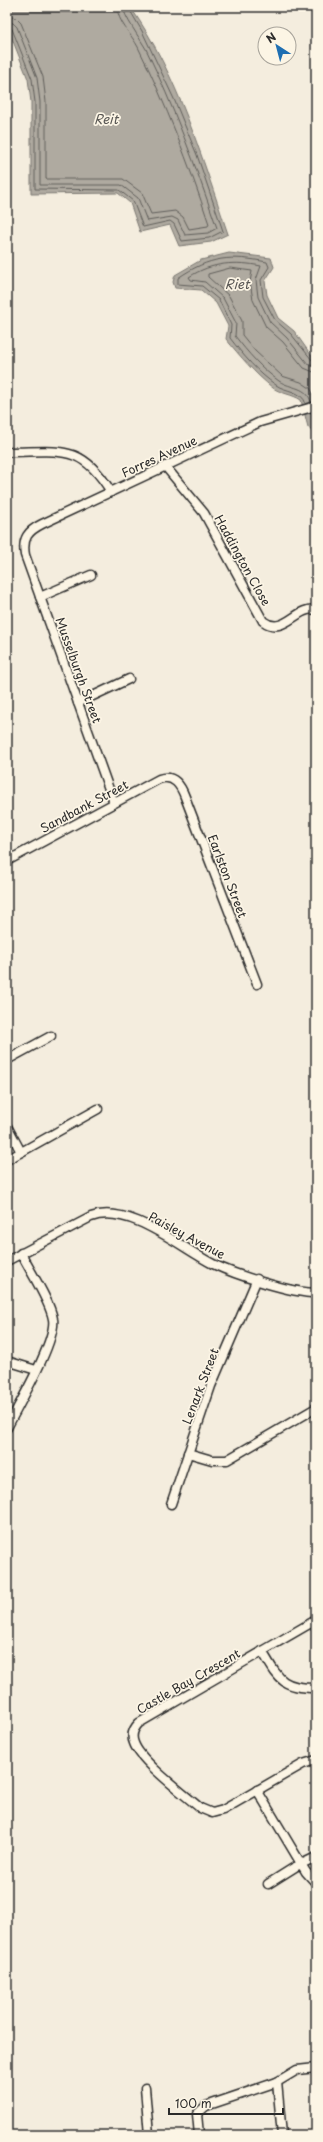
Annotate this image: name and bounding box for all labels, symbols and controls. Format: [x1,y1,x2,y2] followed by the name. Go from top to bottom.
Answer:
[257,26,297,66] north arrow
[262,28,280,47] text: N
[94,109,120,128] water label: Reit
[225,274,251,293] water label: Riet
[118,430,200,481] street label: Forres Avenue
[211,511,275,609] street label: Haddington Close
[51,614,107,726] street label: Musselburgh Street
[37,775,131,837] street label: Sandbank Street
[204,832,252,920] street label: Earlston Street
[145,1207,229,1263] street label: Paisley Avenue
[177,1345,223,1427] street label: Lenark Street
[133,1644,243,1718] street label: Castle Bay Crescent
[169,2090,283,2116] scale bar
[175,2094,212,2112] text: 100 m

